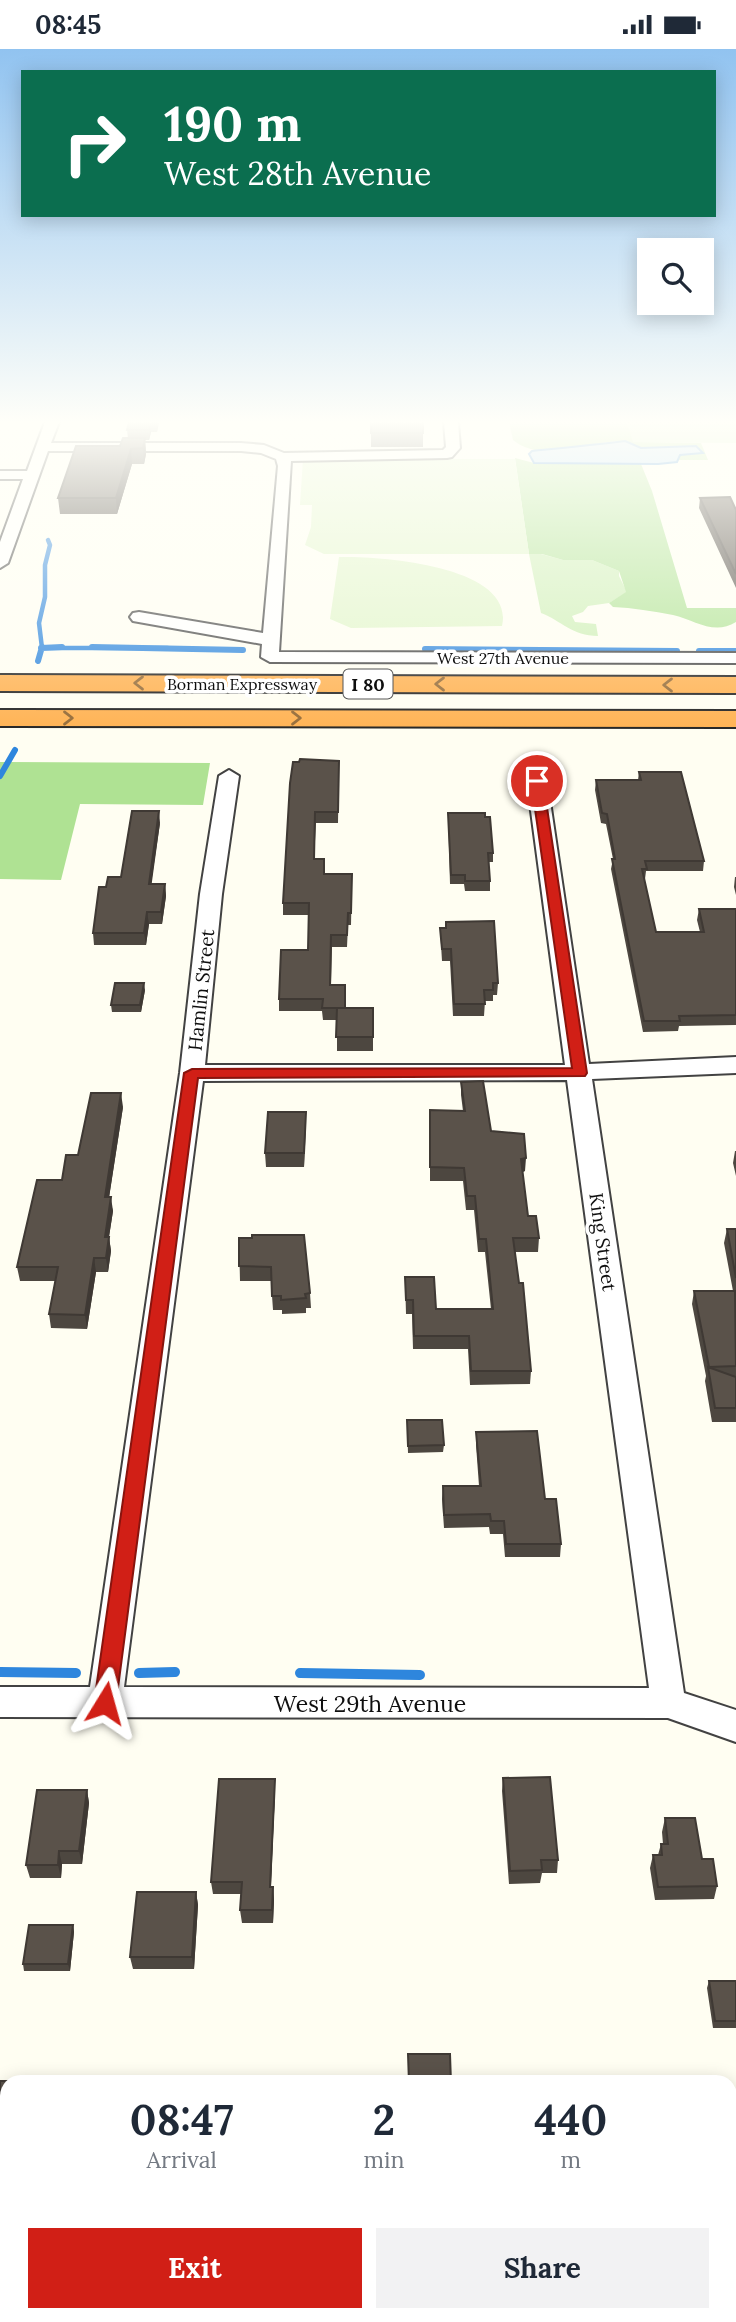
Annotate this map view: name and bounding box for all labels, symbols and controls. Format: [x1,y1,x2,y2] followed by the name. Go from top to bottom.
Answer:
[35,8,101,41] text: 08:45
[164,92,301,154] text: 190 m
[49,98,140,189] icon: right
[164,153,431,194] text: West 28th Avenue
[637,238,714,315] map controls
[637,238,714,315] button: search
[437,648,569,668] street label: West 27th Avenue
[344,669,392,699] road number: I 80
[167,674,318,694] street label: Borman Expressway
[134,675,144,691] one-way arrow
[435,676,445,692] one-way arrow
[662,677,673,693] one-way arrow
[63,710,74,726] one-way arrow
[291,710,301,726] one-way arrow
[507,751,567,811] pin
[518,762,556,800] icon: arrive
[183,927,219,1052] street label: Hamlin Street
[584,1191,622,1293] street label: King Street
[68,1666,142,1740] position arrow
[274,1689,466,1718] street label: West 29th Avenue
[130,2093,234,2147] text: 08:47
[373,2093,395,2147] text: 2
[534,2093,607,2147] text: 440
[147,2145,217,2174] text: Arrival
[363,2145,404,2174] text: min
[560,2145,581,2174] text: m
[28,2228,362,2308] button: Exit
[376,2228,709,2308] button: Share

